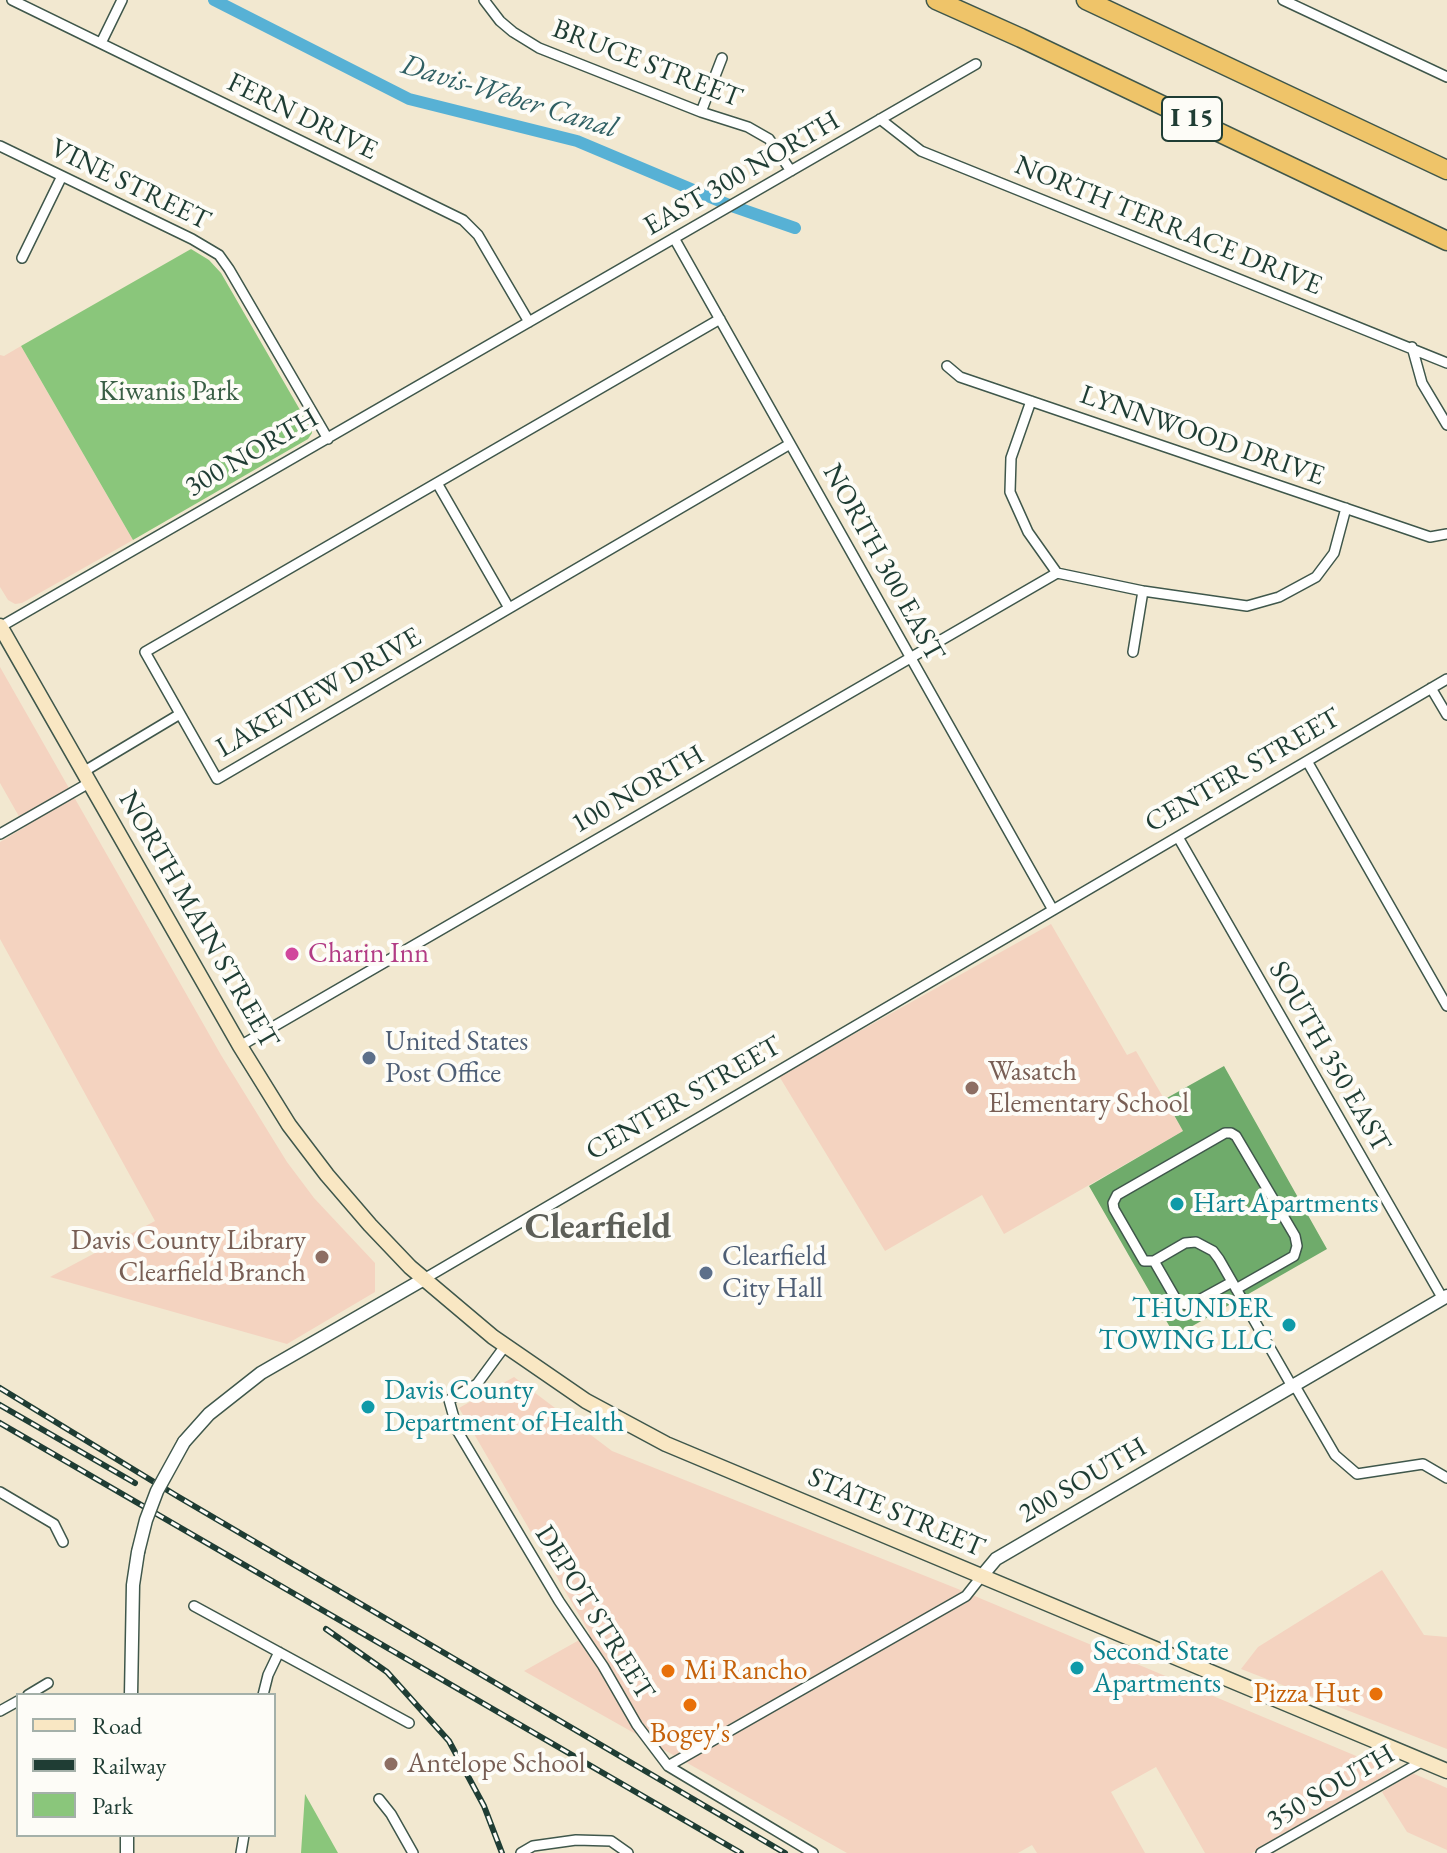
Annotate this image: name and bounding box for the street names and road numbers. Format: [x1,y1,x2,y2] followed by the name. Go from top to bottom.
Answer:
[547,12,747,116] street label: BRUCE STREET
[221,66,383,168] street label: FERN DRIVE
[1162,97,1222,141] road number: I 15
[638,104,846,244] street label: EAST 300 NORTH
[44,132,216,238] street label: VINE STREET
[1009,149,1327,303] street label: NORTH TERRACE DRIVE
[1075,378,1329,494] street label: LYNNWOOD DRIVE
[179,401,325,505] street label: 300 NORTH
[815,458,951,668] street label: NORTH 300 EAST
[211,621,427,765] street label: LAKEVIEW DRIVE
[1139,701,1347,841] street label: CENTER STREET
[565,738,711,842] street label: 100 NORTH
[111,785,285,1055] street label: NORTH MAIN STREET
[1261,956,1397,1158] street label: SOUTH 350 EAST
[580,1029,788,1169] street label: CENTER STREET
[1013,1431,1153,1531] street label: 200 SOUTH
[803,1461,989,1565] street label: STATE STREET
[527,1519,661,1707] street label: DEPOT STREET
[1261,1738,1401,1838] street label: 350 SOUTH

